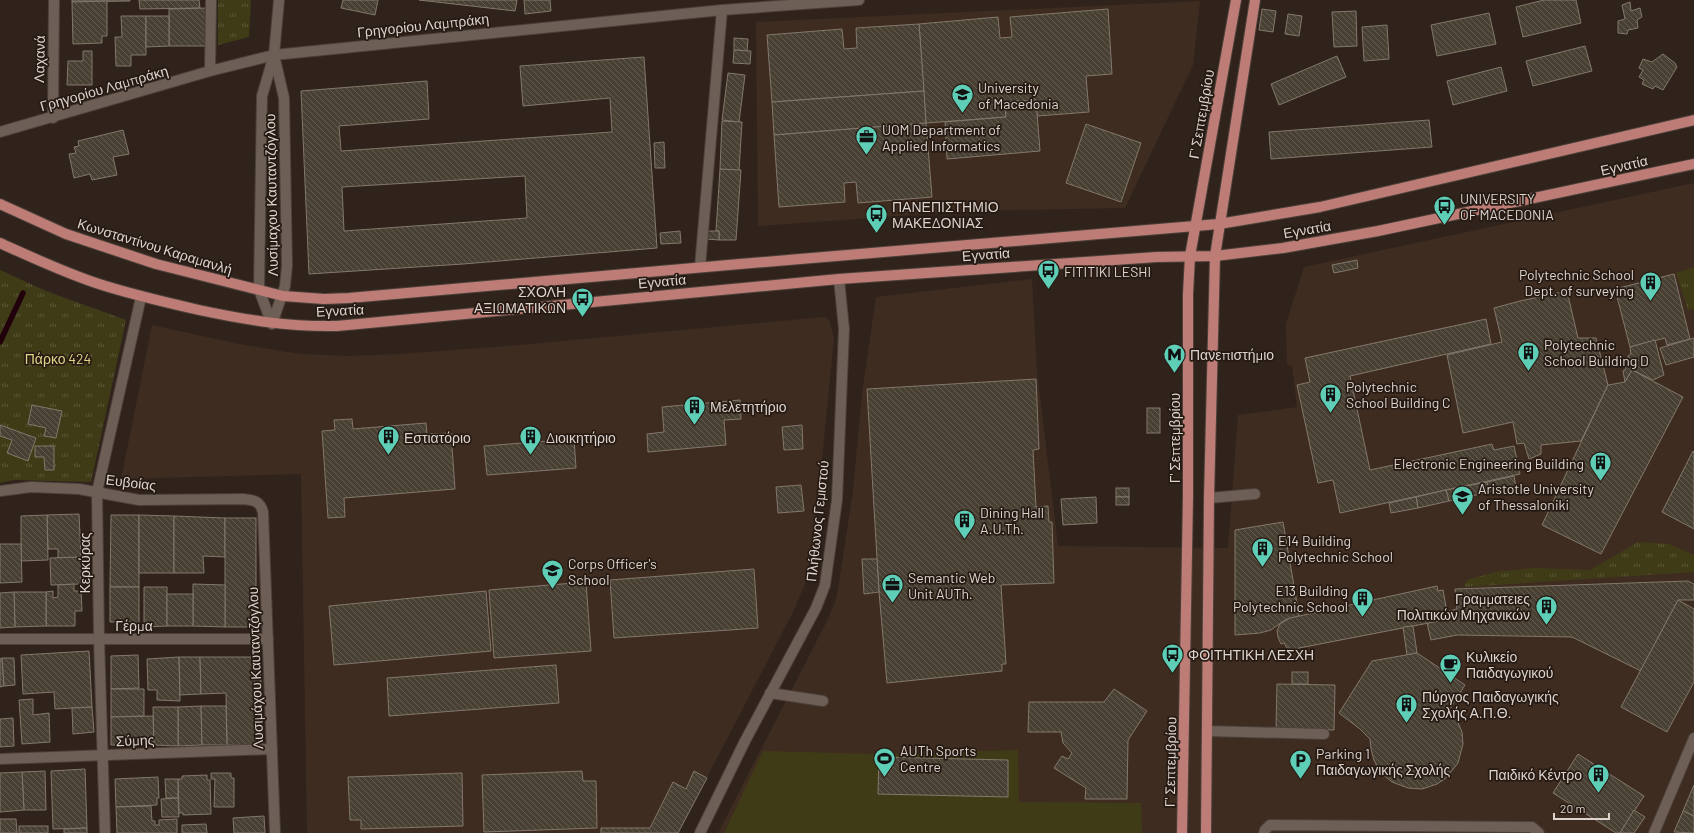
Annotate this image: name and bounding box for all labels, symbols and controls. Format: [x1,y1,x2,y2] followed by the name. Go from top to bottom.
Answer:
[356,10,490,40] street label: Γρηγορίου Λαμπράκη
[30,35,48,83] street label: Λαχανά
[38,62,170,114] street label: Γρηγορίου Λαμπράκη
[1185,68,1217,160] street label: Γ' Σεπτεμβρίου
[978,79,1059,112] place label: University of Macedonia
[950,82,976,115] school or university icon: University of Macedonia
[261,114,281,276] street label: Λυσίμαχου Καυταντζόγλου
[882,121,1001,154] place label: UOM Department of Applied Informatics
[854,124,880,157] office icon: UOM Department of Applied Informatics
[1599,151,1649,179] street label: Εγνατία
[1460,190,1554,223] place label: UNIVERSITY OF MACEDONIA
[1432,193,1458,226] bus stop icon: UNIVERSITY OF MACEDONIA
[892,198,999,231] place label: ΠΑΝΕΠΙΣΤΗΜΙΟ ΜΑΚΕΔΟΝΙΑΣ
[863,201,889,234] bus stop icon: ΠΑΝΕΠΙΣΤΗΜΙΟ ΜΑΚΕΔΟΝΙΑΣ
[76,214,234,278] street label: Κωνσταντίνου Καραμανλή
[1282,216,1332,242] street label: Εγνατία
[961,244,1011,264] street label: Εγνατία
[1035,258,1061,291] bus stop icon: FITITIKI LESHI
[1064,263,1151,280] place label: FITITIKI LESHI
[1519,266,1634,299] place label: Polytechnic School Dept. of surveying
[1637,269,1663,302] building icon: Polytechnic School Dept. of surveying
[637,270,687,292] street label: Εγνατία
[474,283,566,316] place label: ΣΧΟΛΗ ΑΞΙΩΜΑΤΙΚΩΝ
[569,286,595,319] bus stop icon: ΣΧΟΛΗ ΑΞΙΩΜΑΤΙΚΩΝ
[316,300,364,320] street label: Εγνατία
[1544,336,1649,369] place label: Polytechnic School Building D
[1515,339,1541,372] building icon: Polytechnic School Building D
[1162,341,1188,374] metro station icon: Πανεπιστήμιο
[1190,346,1274,363] place label: Πανεπιστήμιο
[25,350,91,367] park label: Πάρκο 424
[1346,378,1451,411] place label: Polytechnic School Building C
[1318,381,1344,414] building icon: Polytechnic School Building C
[681,393,707,426] building icon: Μελετητήριο
[1166,393,1183,483] street label: Γ' Σεπτεμβρίου
[710,398,787,415] place label: Μελετητήριο
[375,424,401,457] building icon: Εστιατόριο
[517,424,543,457] building icon: Διοικητήριο
[404,429,471,446] place label: Εστιατόριο
[546,429,616,446] place label: Διοικητήριο
[1587,450,1613,483] building icon: Electronic Engineering Building
[1394,455,1584,472] place label: Electronic Engineering Building
[802,459,832,583] street label: Πλήθωνος Γεμιστού
[105,470,157,494] street label: Ευβοίας
[1478,480,1594,513] place label: Aristotle University of Thessaloniki
[1449,483,1475,516] school or university icon: Aristotle University of Thessaloniki
[980,504,1044,537] place label: Dining Hall A.U.Th.
[951,507,977,540] building icon: Dining Hall A.U.Th.
[76,532,93,594] street label: Κερκύρας
[1278,532,1393,565] place label: E14 Building Polytechnic School
[1250,535,1276,568] building icon: E14 Building Polytechnic School
[568,555,657,588] place label: Corps Officer's School
[539,558,565,591] school or university icon: Corps Officer's School
[908,569,995,602] place label: Semantic Web Unit AUTh.
[879,572,905,605] office icon: Semantic Web Unit AUTh.
[1233,582,1348,615] place label: E13 Building Polytechnic School
[1350,585,1376,618] building icon: E13 Building Polytechnic School
[244,586,266,750] street label: Λυσιμάχου Καυταντζόγλου
[1397,590,1530,623] place label: Γραμματειες Πολιτικών Μηχανικών
[1533,593,1559,626] building icon: Γραμματειες Πολιτικών Μηχανικών
[115,617,153,634] street label: Γέρμα
[1159,641,1185,674] bus stop icon: ΦΟΙΤΗΤΙΚΗ ΛΕΣΧΗ
[1188,646,1314,663] place label: ΦΟΙΤΗΤΙΚΗ ΛΕΣΧΗ
[1466,648,1554,681] place label: Κυλικείο Παιδαγωγικού
[1438,651,1464,684] cafe icon: Κυλικείο Παιδαγωγικού
[1422,688,1559,721] place label: Πύργος Παιδαγωγικής Σχολής Α.Π.Θ.
[1393,691,1419,724] building icon: Πύργος Παιδαγωγικής Σχολής Α.Π.Θ.
[1161,717,1179,807] street label: Γ' Σεπτεμβρίου
[115,731,155,749] street label: Σύμης
[900,742,977,775] place label: AUTh Sports Centre
[871,745,897,778] sports icon: AUTh Sports Centre
[1316,745,1451,778] place label: Parking 1 Παιδαγωγικής Σχολής
[1288,748,1314,781] parking icon: Parking 1 Παιδαγωγικής Σχολής
[1585,761,1611,794] building icon: Παιδικό Κέντρο
[1489,766,1582,783] place label: Παιδικό Κέντρο
[1554,795,1609,821] scale bar
[1560,801,1586,815] text: 20 m

